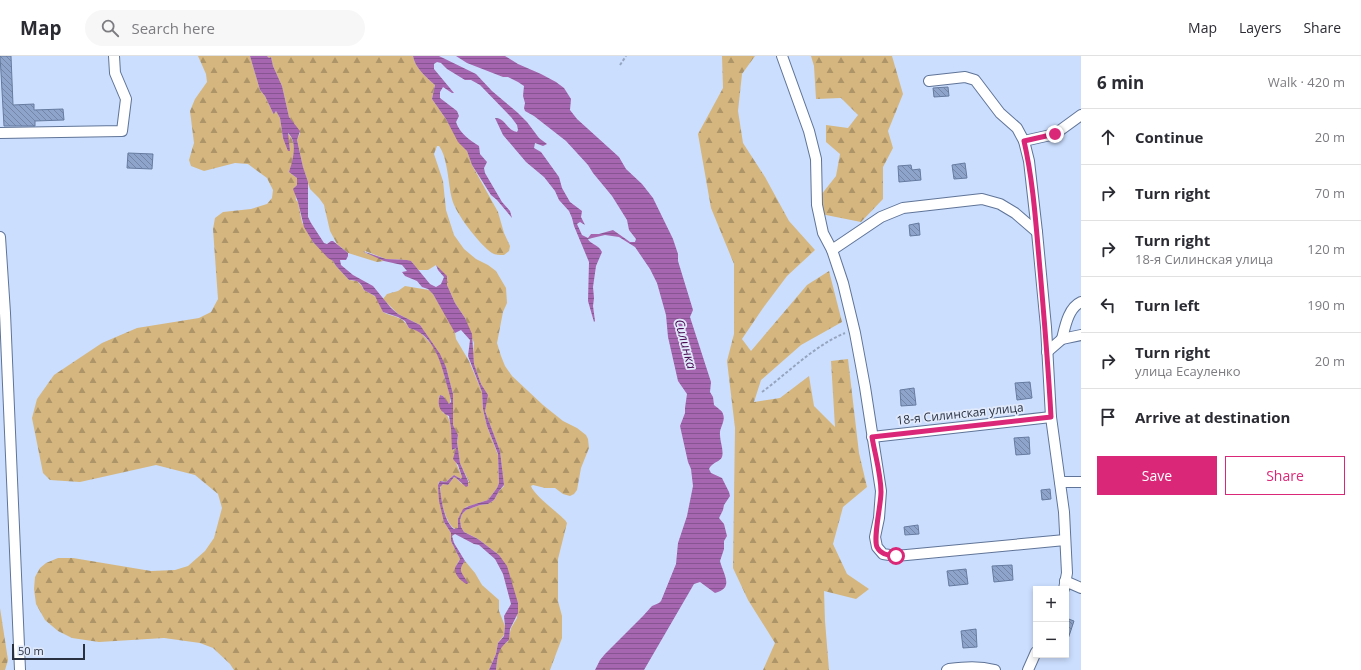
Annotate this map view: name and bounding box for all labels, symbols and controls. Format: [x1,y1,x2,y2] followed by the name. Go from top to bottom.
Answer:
[85,10,365,46] search box
[20,15,61,41] text: Map
[99,17,121,39] icon: search
[131,18,215,38] text: Search here
[1188,18,1217,37] text: Map
[1239,18,1281,37] text: Layers
[1303,18,1341,37] text: Share
[1097,71,1144,94] text: 6 min
[1268,73,1345,91] text: Walk · 420 m
[1046,125,1064,143] route end
[1097,126,1119,148] icon: ahead
[1135,127,1203,147] text: Continue
[1315,128,1345,146] text: 20 m
[1097,182,1119,204] icon: right
[1135,183,1210,203] text: Turn right
[1315,184,1345,202] text: 70 m
[1135,230,1210,250] text: Turn right
[1097,238,1119,260] icon: right
[1307,240,1345,258] text: 120 m
[1135,250,1273,268] text: 18-я Силинская улица
[1097,294,1119,316] icon: left
[1135,295,1200,315] text: Turn left
[1307,296,1345,314] text: 190 m
[671,317,701,372] water label: Силинка
[1135,342,1210,362] text: Turn right
[1097,350,1119,372] icon: right
[1315,352,1345,370] text: 20 m
[1135,362,1241,380] text: улица Есауленко
[896,398,1024,429] street label: 18-я Силинская улица
[1097,406,1119,428] icon: arrive
[1135,407,1290,427] text: Arrive at destination
[1097,456,1217,495] button: Save
[1225,456,1345,495] button: Share
[887,547,905,565] route start
[1033,586,1069,658] map controls
[1033,586,1069,622] button: +
[1033,622,1069,658] button: −
[12,642,85,661] scale bar
[18,643,44,658] text: 50 m

